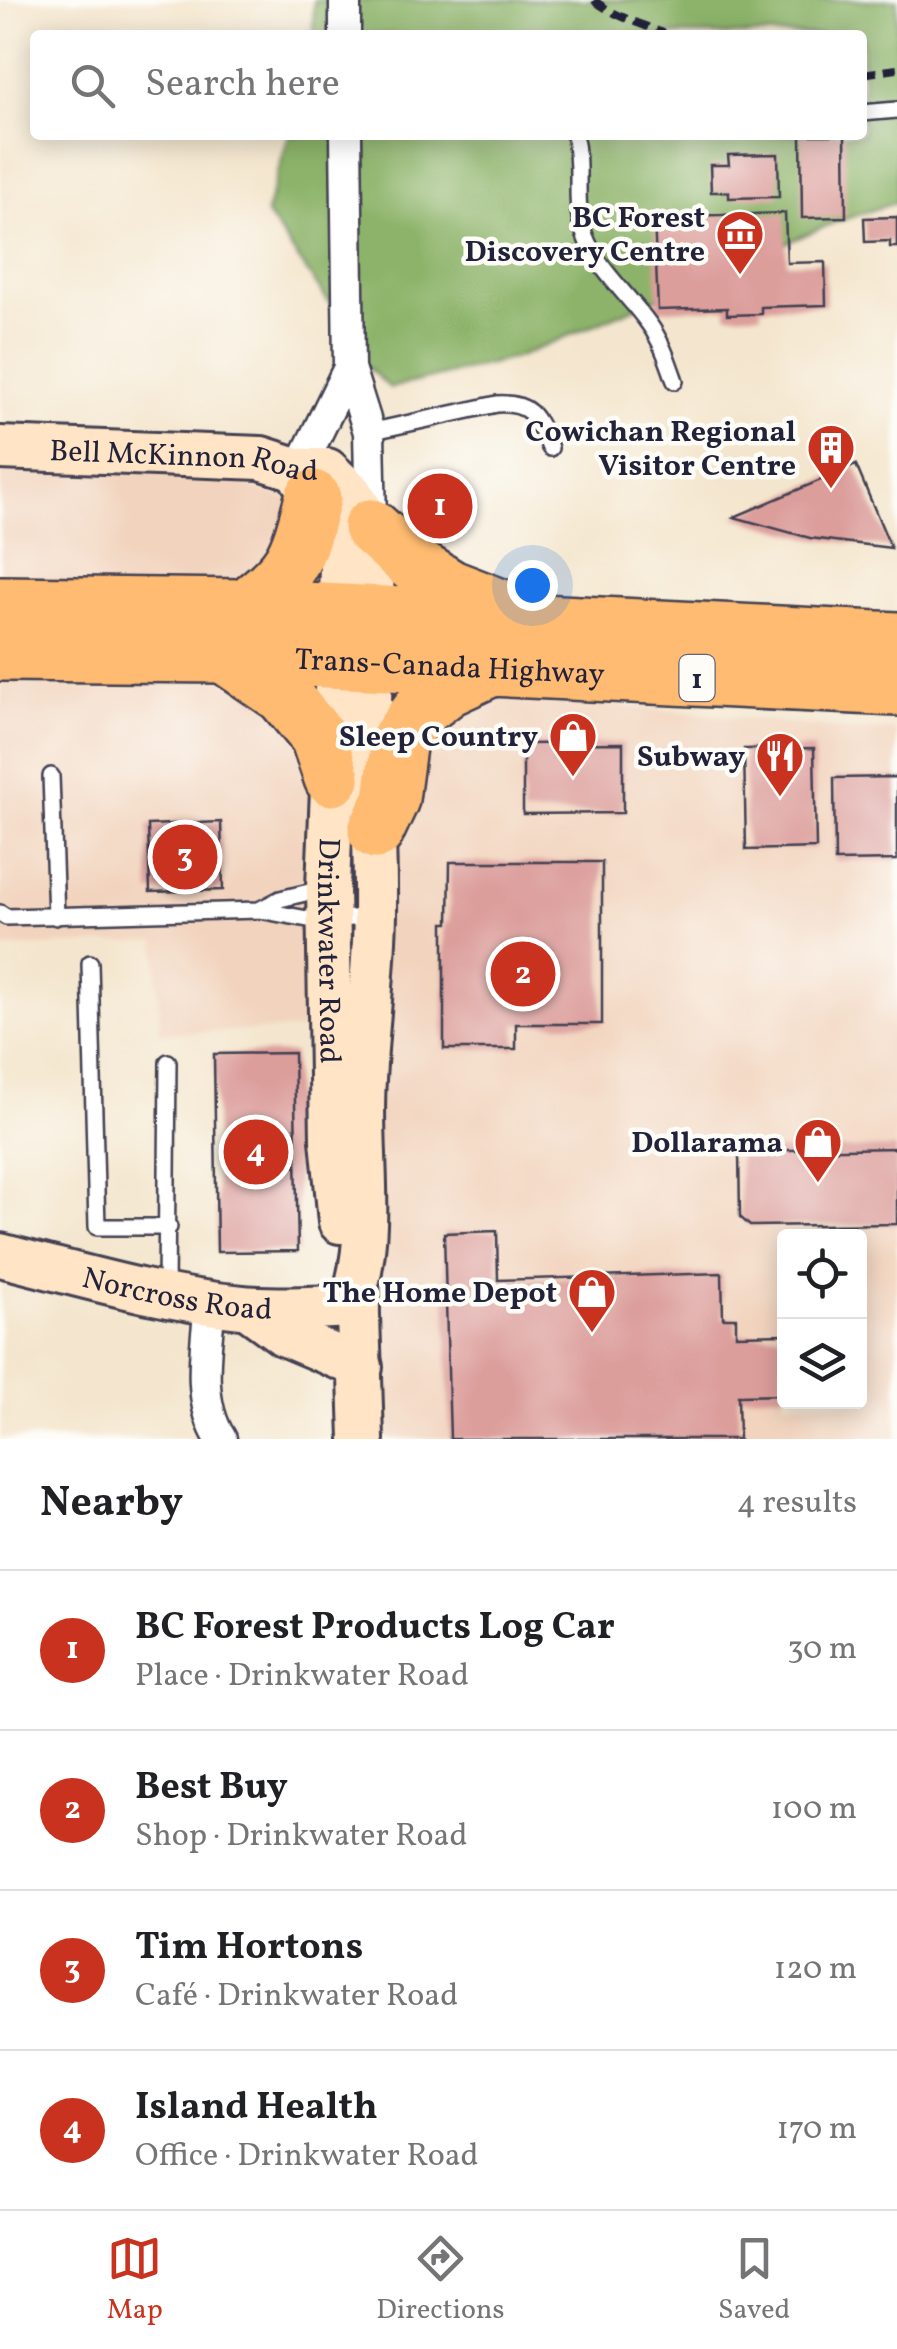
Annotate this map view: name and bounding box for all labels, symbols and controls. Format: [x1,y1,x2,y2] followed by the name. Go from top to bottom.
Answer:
[30,30,867,140] search box
[65,58,120,113] icon: search
[145,59,340,112] text: Search here
[465,198,705,274] place label: BC Forest Discovery Centre
[714,208,766,276] museum icon: BC Forest Discovery Centre
[525,412,796,488] place label: Cowichan Regional Visitor Centre
[805,422,857,490] building icon: Cowichan Regional Visitor Centre
[49,431,318,493] street label: Bell McKinnon Road
[408,468,472,544] pin: 1
[507,560,558,611] your location
[294,639,606,697] street label: Trans-Canada Highway
[680,655,714,701] road number: 1
[547,710,599,778] shop icon: Sleep Country
[339,717,538,759] place label: Sleep Country
[754,730,806,798] restaurant icon: Subway
[637,737,745,779] place label: Subway
[152,820,218,894] pin: 3
[305,837,350,1064] street label: Drinkwater Road
[490,936,556,1012] pin: 2
[224,1114,288,1190] pin: 4
[792,1116,844,1184] shop icon: Dollarama
[631,1123,783,1165] place label: Dollarama
[777,1229,867,1409] map controls
[777,1229,867,1319] button: locate
[78,1258,273,1332] street label: Norcross Road
[566,1266,618,1334] shop icon: The Home Depot
[323,1273,557,1315] place label: The Home Depot
[777,1319,867,1409] button: layers
[40,1475,183,1534] text: Nearby
[737,1482,857,1526] text: 4 results
[135,1602,615,1655] text: BC Forest Products Log Car
[66,1628,79,1672] text: 1
[787,1628,857,1672] text: 30 m
[135,1655,469,1699] text: Place · Drinkwater Road
[135,1762,288,1815] text: Best Buy
[64,1788,81,1832] text: 2
[771,1788,857,1832] text: 100 m
[135,1815,467,1859] text: Shop · Drinkwater Road
[135,1922,363,1975] text: Tim Hortons
[64,1948,81,1992] text: 3
[774,1948,857,1992] text: 120 m
[135,1975,458,2019] text: Café · Drinkwater Road
[135,2082,378,2135] text: Island Health
[63,2108,82,2152] text: 4
[776,2108,857,2152] text: 170 m
[135,2135,479,2179] text: Office · Drinkwater Road
[107,2231,163,2330] tab: Map
[376,2231,505,2330] tab: Directions
[718,2231,790,2330] tab: Saved

